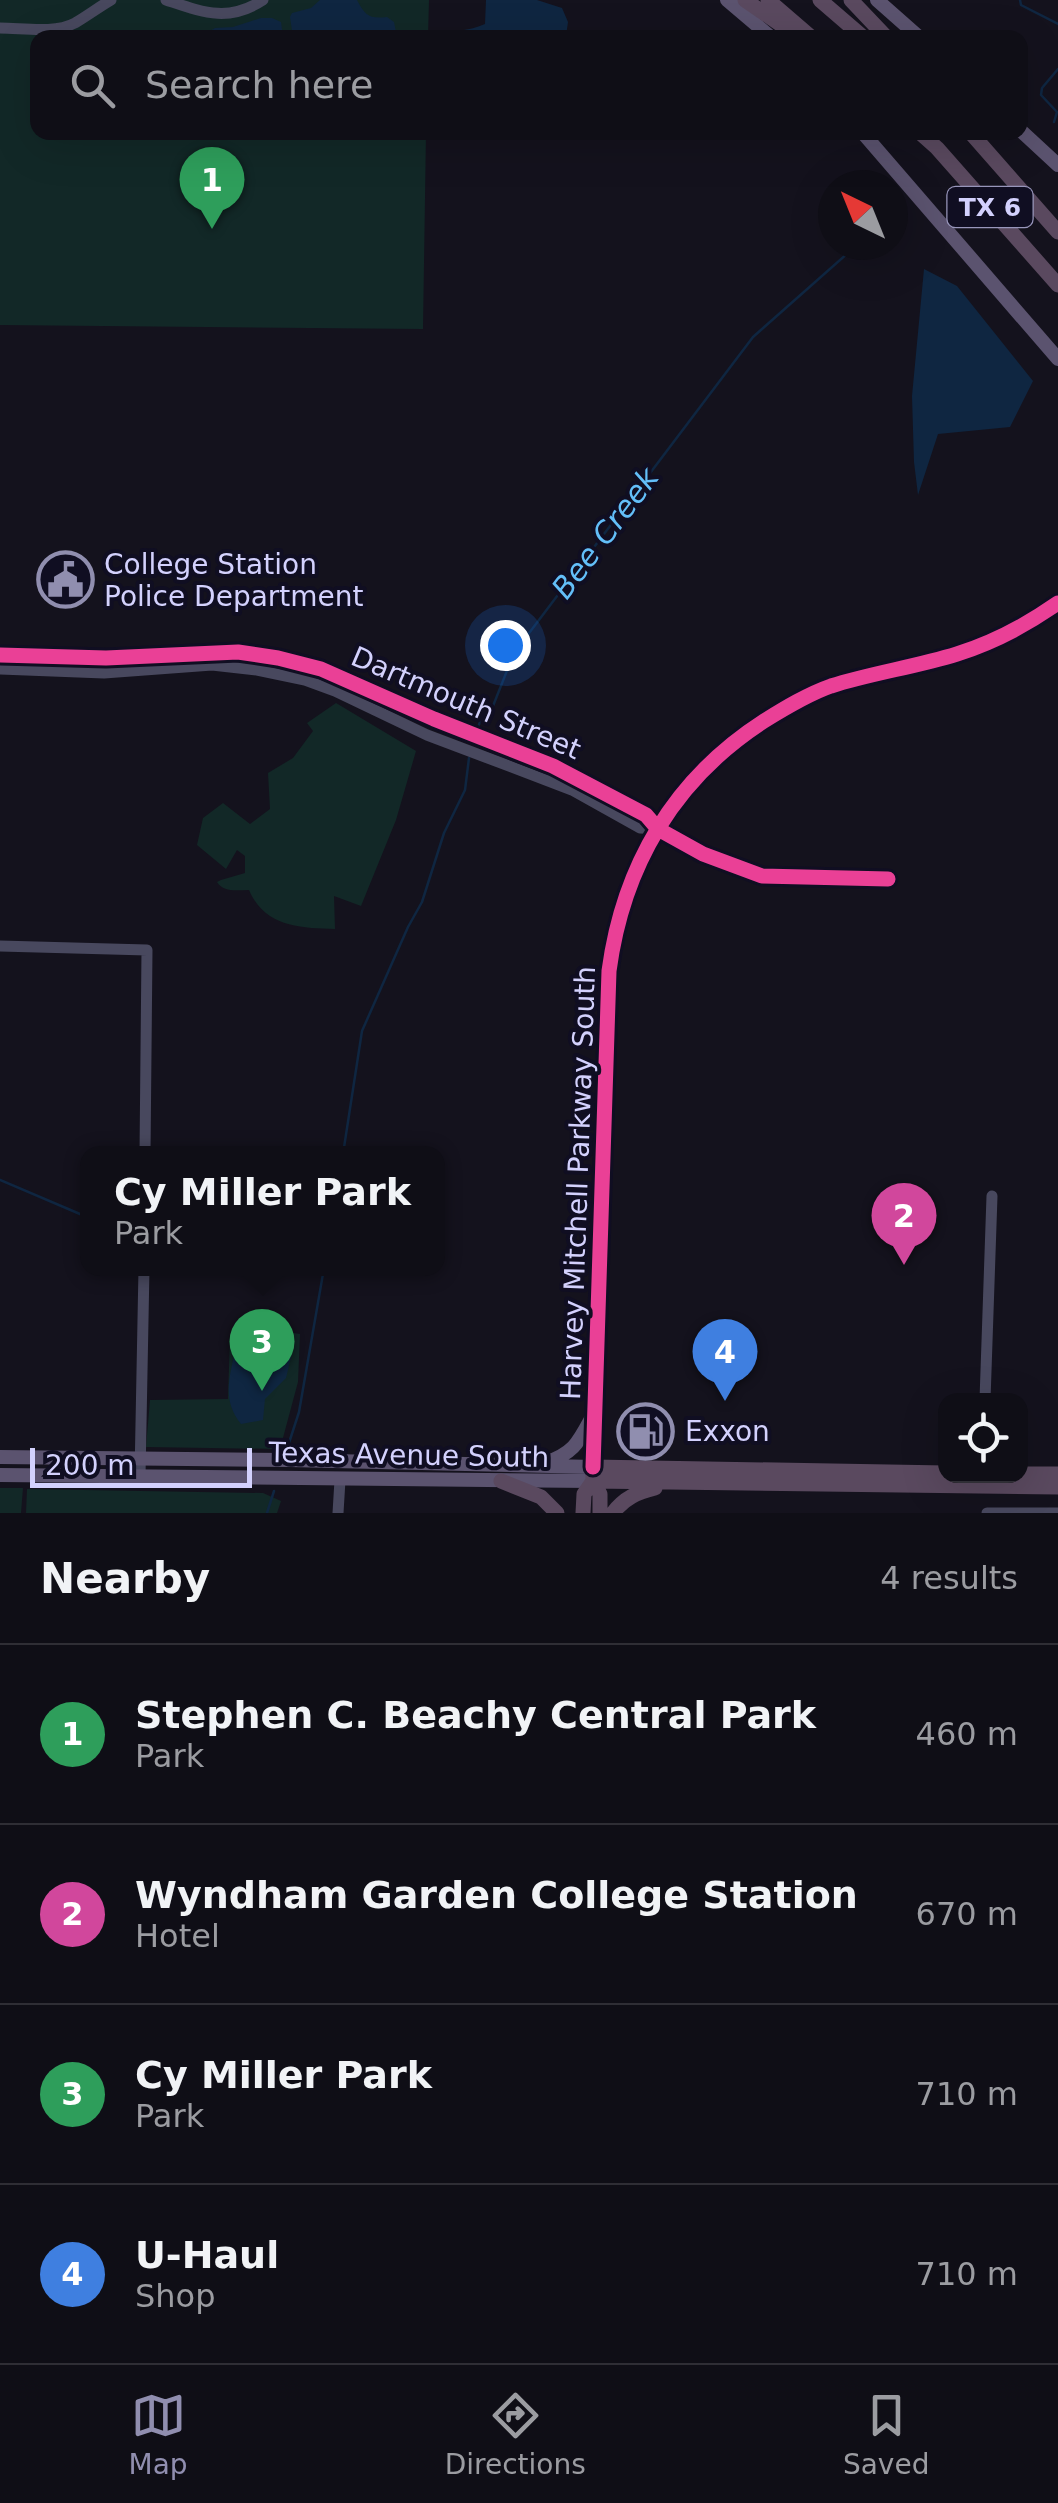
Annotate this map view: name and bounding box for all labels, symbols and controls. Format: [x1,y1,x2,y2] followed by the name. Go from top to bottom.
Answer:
[30,30,1028,140] search box
[65,58,120,113] icon: search
[145,63,373,107] text: Search here
[180,146,244,229] pin: 1
[818,170,908,260] north arrow
[948,187,1032,227] road number: TX 6
[545,459,666,605] water label: Bee Creek
[104,548,364,613] place label: College Station Police Department
[35,550,95,610] public building icon: College Station Police Department
[480,620,531,671] your location
[346,640,586,766] street label: Dartmouth Street
[554,965,602,1401] street label: Harvey Mitchell Parkway South
[80,1146,445,1276] popup
[114,1170,411,1214] text: Cy Miller Park
[872,1182,936,1265] pin: 2
[114,1214,183,1252] text: Park
[230,1308,294,1391] pin: 3
[692,1318,758,1401] pin: 4
[938,1393,1028,1483] map controls
[938,1393,1028,1483] button: locate
[616,1401,676,1461] fuel station icon: Exxon
[685,1415,770,1448] place label: Exxon
[267,1436,550,1474] street label: Texas Avenue South
[30,1443,252,1488] scale bar
[45,1449,135,1482] text: 200 m
[40,1554,210,1603] text: Nearby
[880,1559,1018,1597] text: 4 results
[135,1693,816,1737] text: Stephen C. Beachy Central Park
[61,1715,84,1753] text: 1
[916,1715,1018,1753] text: 460 m
[135,1737,204,1775] text: Park
[135,1873,858,1917] text: Wyndham Garden College Station
[61,1895,84,1933] text: 2
[916,1895,1018,1933] text: 670 m
[135,1917,220,1955] text: Hotel
[135,2053,432,2097] text: Cy Miller Park
[61,2075,84,2113] text: 3
[916,2075,1018,2113] text: 710 m
[135,2097,204,2135] text: Park
[135,2233,279,2277] text: U-Haul
[61,2255,84,2293] text: 4
[916,2255,1018,2293] text: 710 m
[135,2277,215,2315] text: Shop
[129,2388,188,2481] tab: Map
[445,2388,586,2481] tab: Directions
[843,2388,929,2481] tab: Saved

